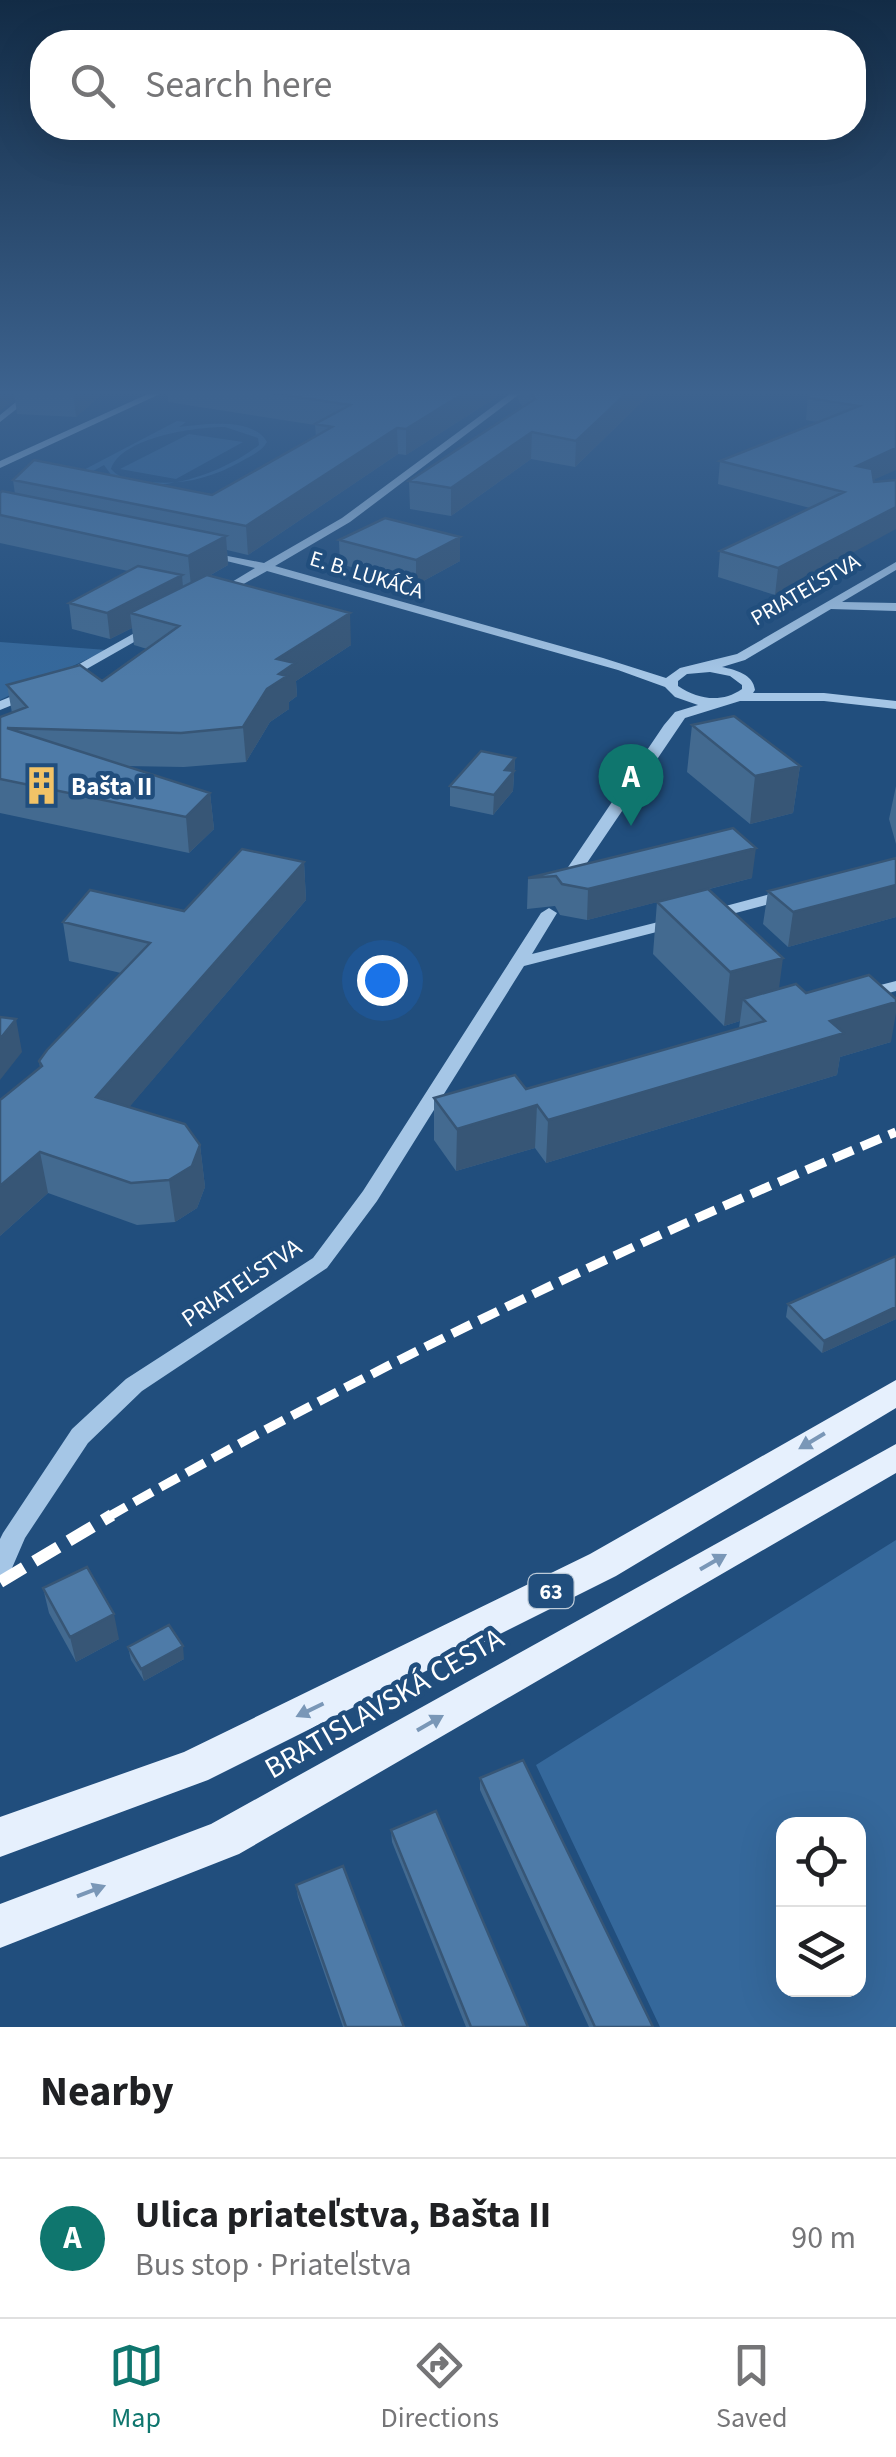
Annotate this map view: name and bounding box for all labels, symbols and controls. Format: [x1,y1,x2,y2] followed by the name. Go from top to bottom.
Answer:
[30,30,866,140] search box
[65,58,120,113] icon: search
[145,58,332,112] text: Search here
[306,543,428,607] street label: E. B. LUKÁČA
[745,546,866,634] street label: PRIATEĽSTVA
[598,744,664,826] pin: A
[20,765,62,807] building icon: Bašta II
[71,769,152,805] place label: Bašta II
[357,955,408,1006] your location
[174,1229,309,1336] street label: PRIATEĽSTVA
[798,1432,826,1449] one-way arrow
[698,1553,727,1570] one-way arrow
[528,1574,574,1608] road number: 63
[257,1617,512,1790] street label: BRATISLAVSKÁ CESTA
[295,1701,324,1718] one-way arrow
[416,1714,444,1732] one-way arrow
[776,1817,866,1997] map controls
[776,1817,866,1907] button: locate
[76,1883,106,1898] one-way arrow
[776,1907,866,1997] button: layers
[40,2062,174,2122] text: Nearby
[135,2188,551,2242] text: Ulica priateľstva, Bašta II
[63,2215,82,2261] text: A
[791,2215,856,2261] text: 90 m
[135,2242,412,2288] text: Bus stop · Priateľstva
[109,2338,164,2438] tab: Map
[381,2338,499,2438] tab: Directions
[716,2338,787,2438] tab: Saved

